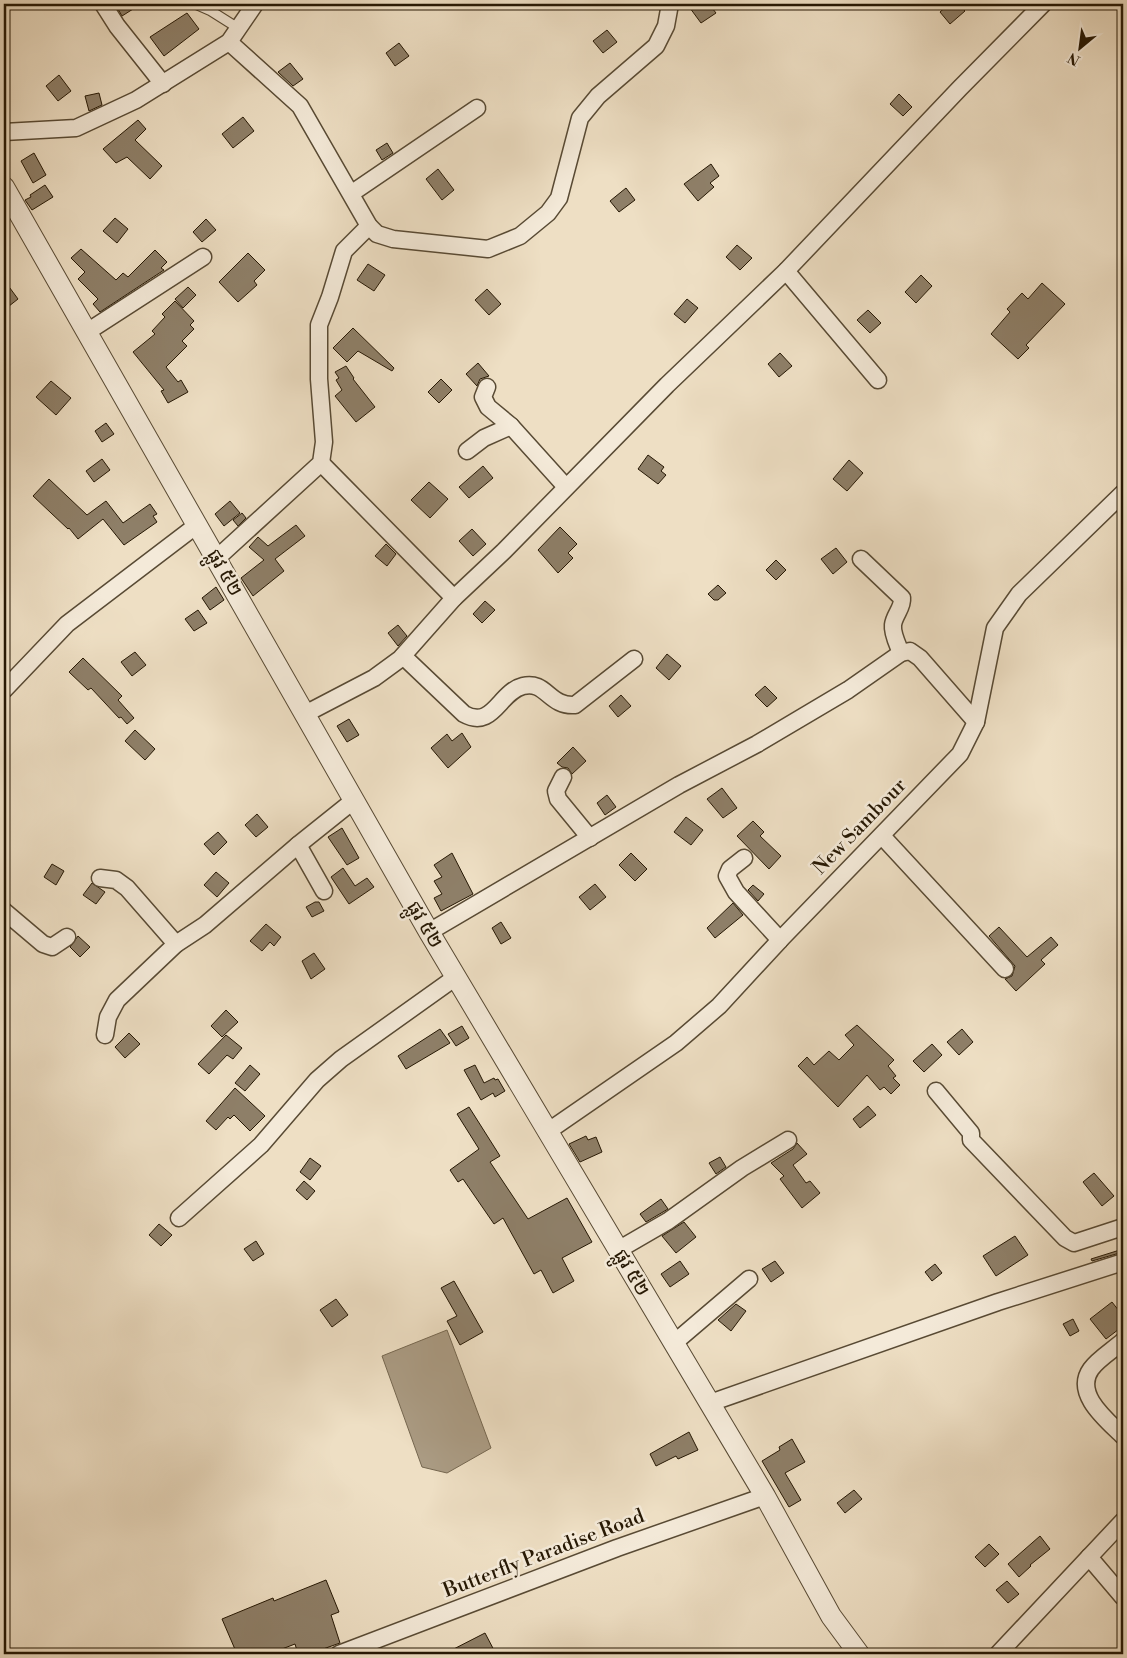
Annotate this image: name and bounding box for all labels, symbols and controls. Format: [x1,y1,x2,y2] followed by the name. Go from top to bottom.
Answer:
[1054,22,1104,72] north arrow
[1065,48,1083,69] text: N
[196,545,248,604] street label: ផ្លូវ ៥២
[808,773,912,880] street label: New Sambour
[396,897,448,956] street label: ផ្លូវ ៥២
[603,1245,655,1304] street label: ផ្លូវ ៥២
[439,1504,649,1604] street label: Butterfly Paradise Road

